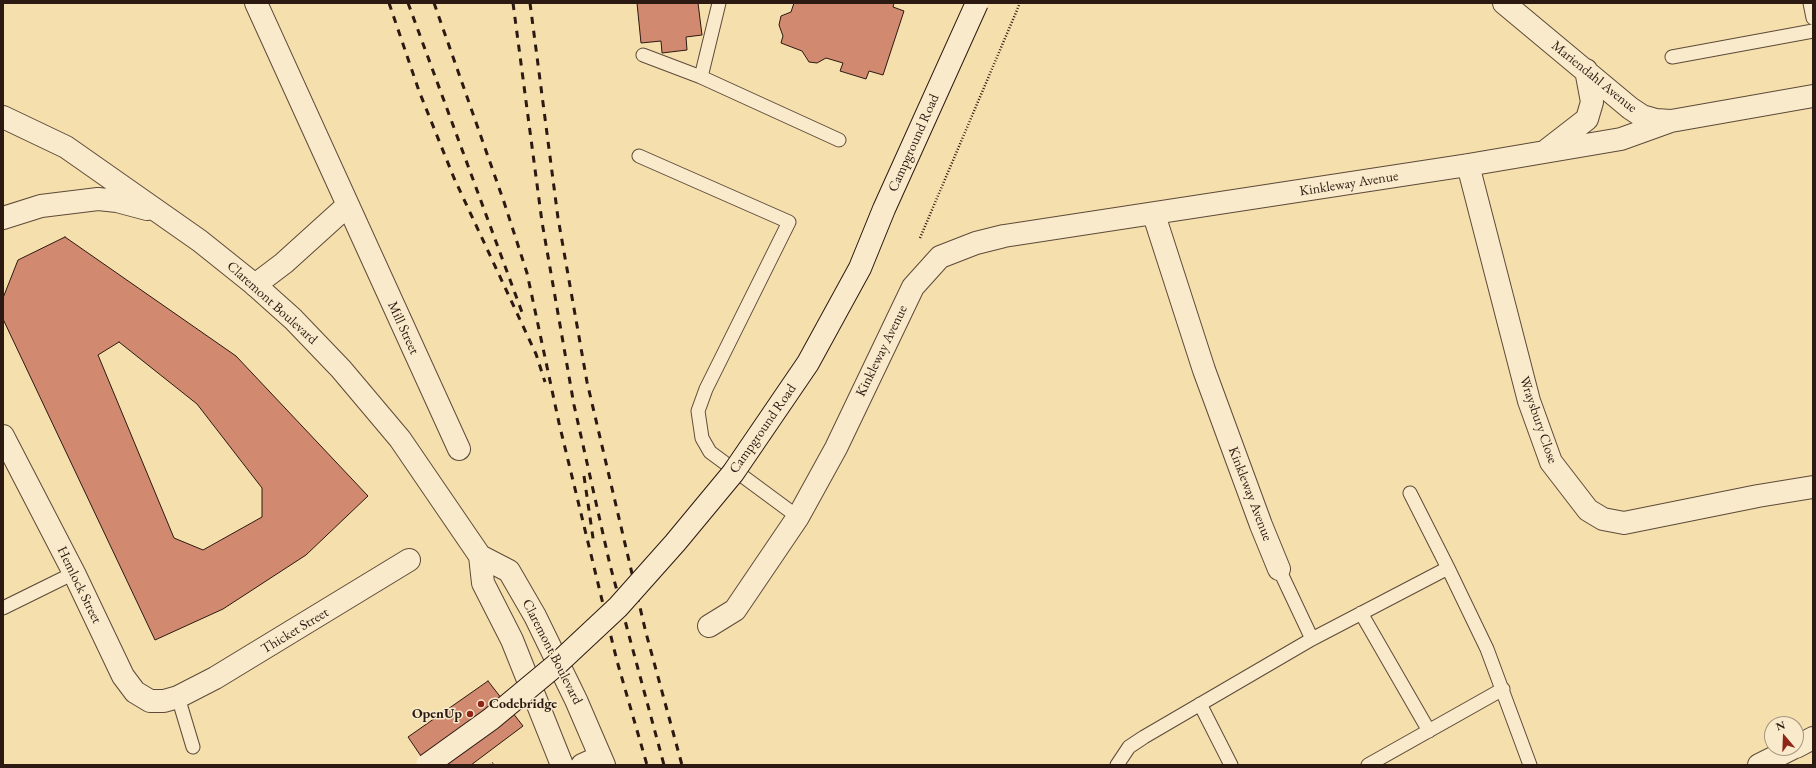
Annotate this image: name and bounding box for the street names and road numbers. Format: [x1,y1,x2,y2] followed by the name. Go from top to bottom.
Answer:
[1548,37,1640,117] street label: Mariendahl Avenue
[885,91,943,195] street label: Campground Road
[1298,168,1400,200] street label: Kinkleway Avenue
[223,258,321,348] street label: Claremont Boulevard
[383,299,423,357] street label: Mill Street
[853,303,911,399] street label: Kinkleway Avenue
[1515,374,1561,466] street label: Wraysbury Close
[726,381,800,477] street label: Campground Road
[1224,444,1276,544] street label: Kinkleway Avenue
[53,544,105,626] street label: Hemlock Street
[518,596,586,708] street label: Claremont Boulevard
[258,604,332,658] street label: Thicket Street

